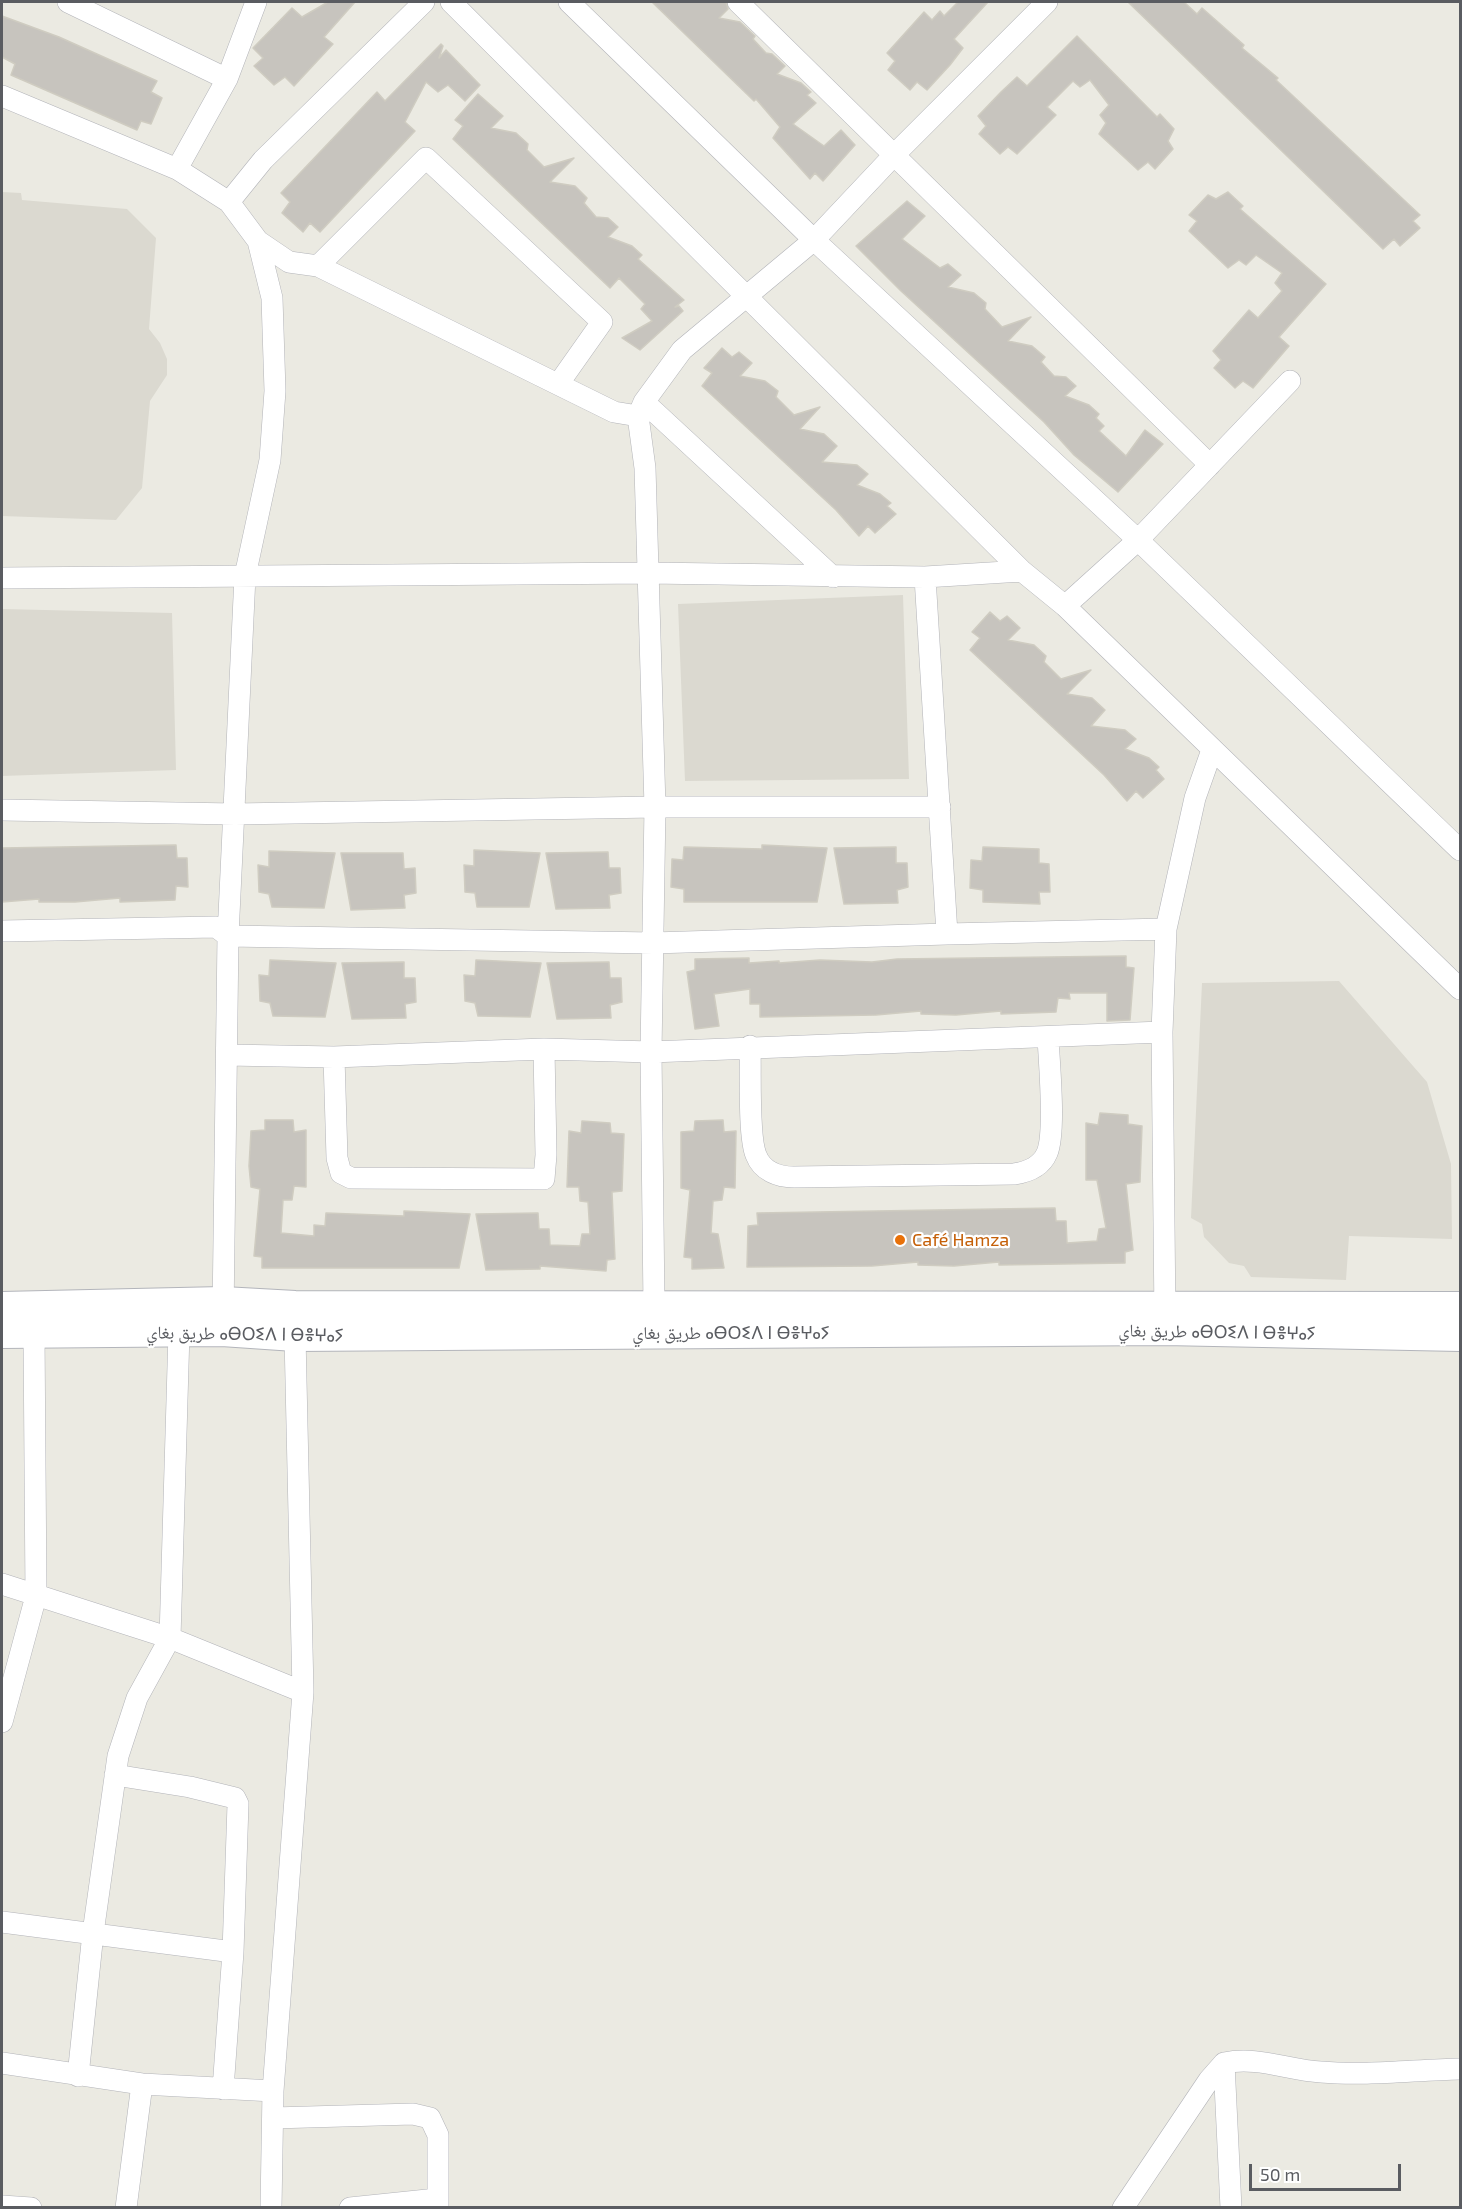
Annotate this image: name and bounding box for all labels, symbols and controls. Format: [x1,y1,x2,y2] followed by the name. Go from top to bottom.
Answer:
[912,1229,1009,1251] place label: Café Hamza
[893,1233,907,1247] marker: Café Hamza
[1118,1319,1316,1345] street label: طريق بغاي ⴰⴱⵔⵉⴷ ⵏ ⴱⴻⵖⴰⵢ
[146,1321,344,1347] street label: طريق بغاي ⴰⴱⵔⵉⴷ ⵏ ⴱⴻⵖⴰⵢ
[632,1322,830,1344] street label: طريق بغاي ⴰⴱⵔⵉⴷ ⵏ ⴱⴻⵖⴰⵢ
[1252,2152,1404,2190] scale bar
[1260,2163,1300,2185] text: 50 m

